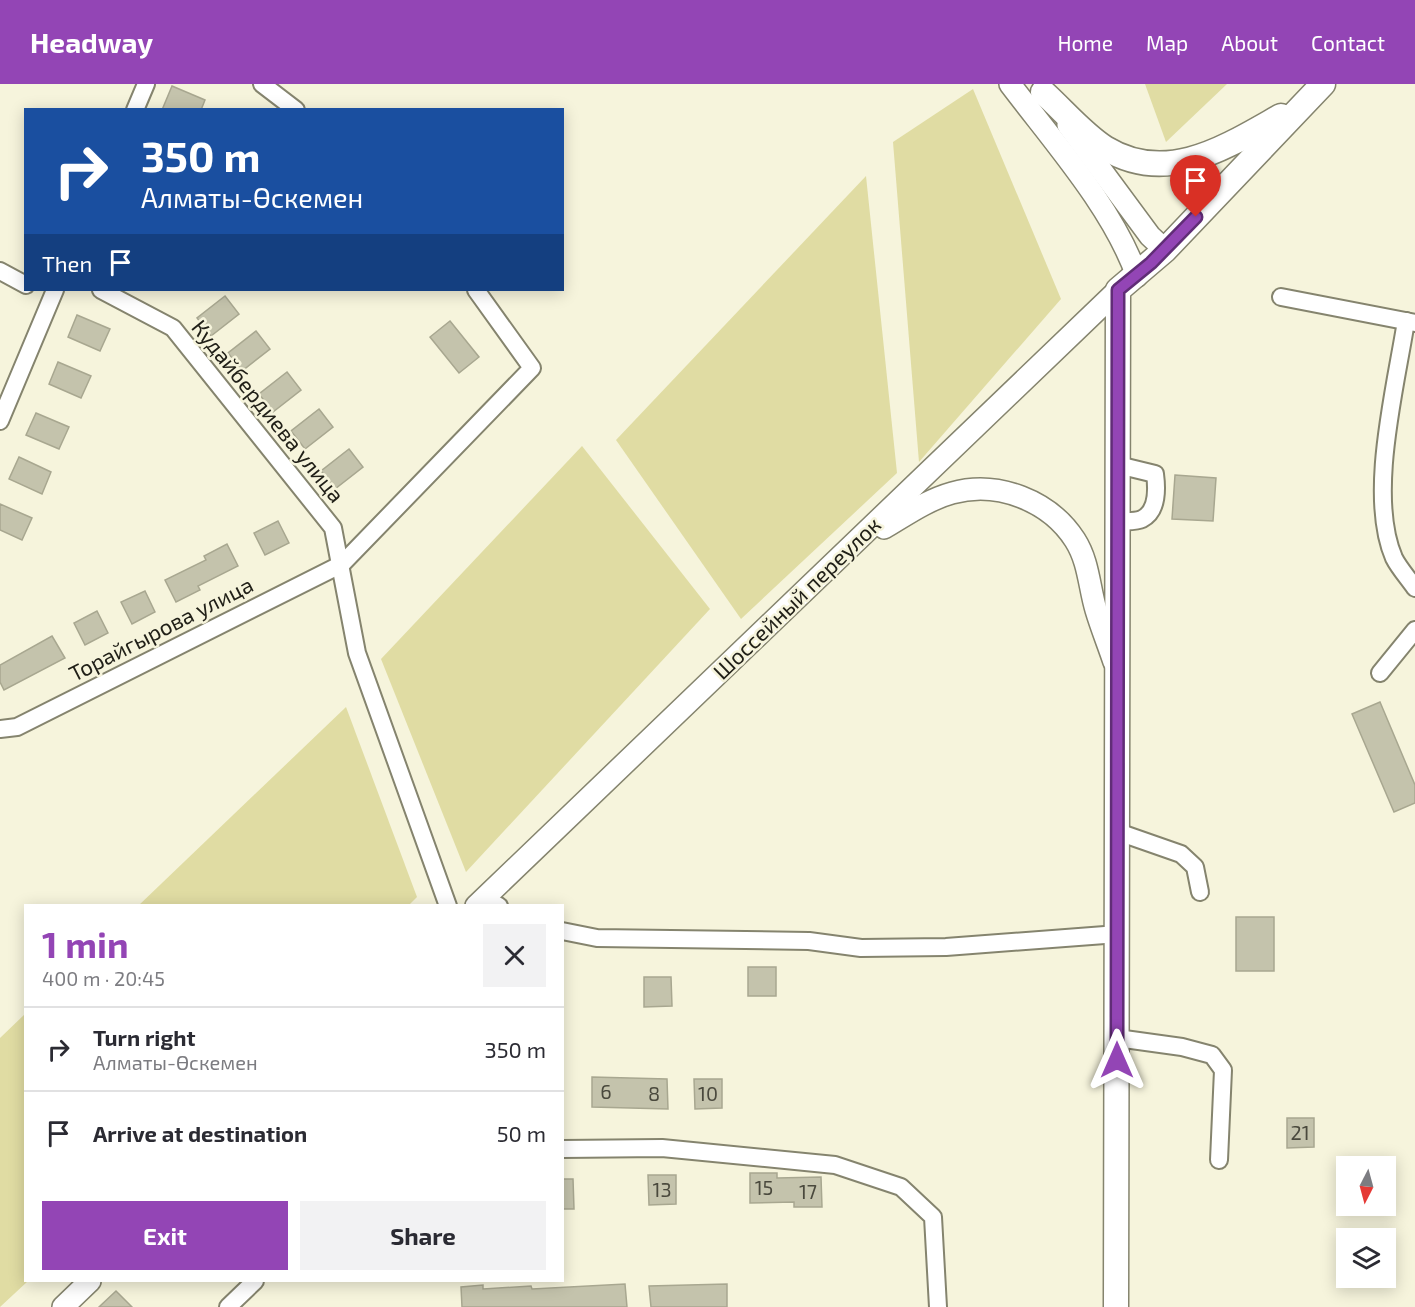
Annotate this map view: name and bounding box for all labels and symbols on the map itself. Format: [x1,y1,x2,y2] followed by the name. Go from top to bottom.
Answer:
[1170,155,1221,217] pin
[186,314,350,508] street label: Кудайбердиева улица
[707,511,886,685] street label: Шоссейный переулок
[64,570,257,687] street label: Торайгырова улица
[1085,1028,1149,1092] position arrow
[600,1079,612,1103] house number: 6
[648,1081,660,1105] house number: 8
[698,1081,718,1105] house number: 10
[1290,1120,1310,1144] house number: 21
[1336,1156,1396,1216] north arrow
[755,1175,773,1199] house number: 15
[652,1177,672,1201] house number: 13
[799,1179,817,1203] house number: 17

